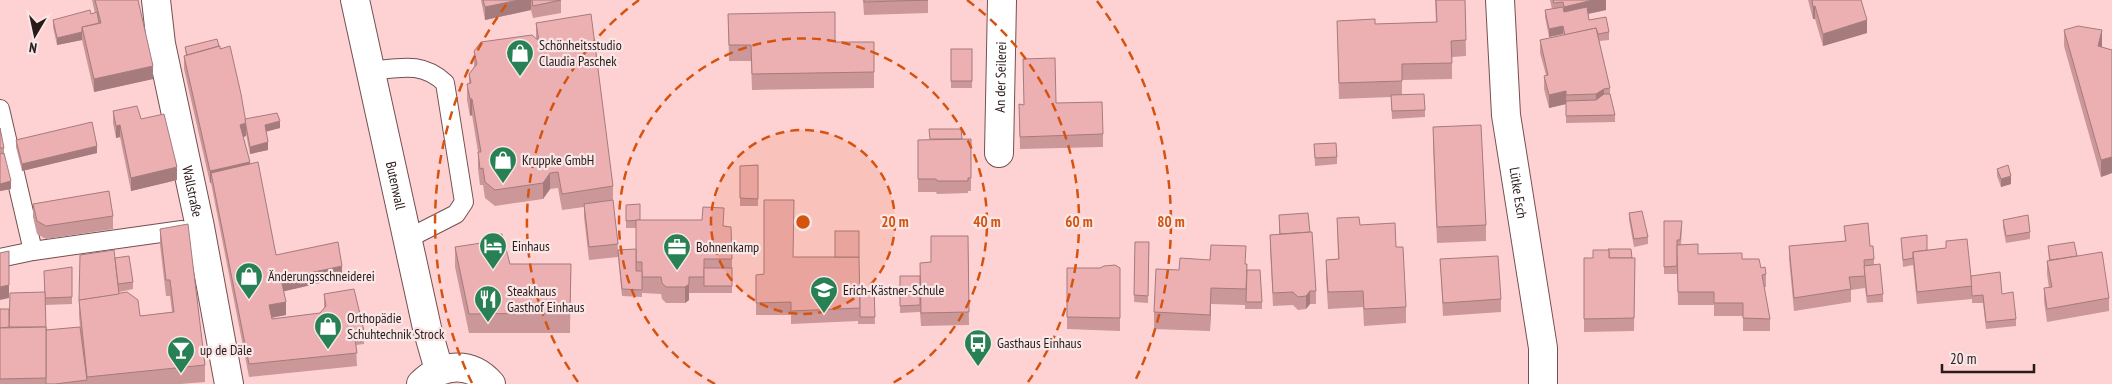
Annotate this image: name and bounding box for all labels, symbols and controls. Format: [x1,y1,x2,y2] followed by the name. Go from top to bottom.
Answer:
[10,10,60,60] north arrow
[539,36,622,70] place label: Schönheitsstudio Claudia Paschek
[28,38,38,57] text: N
[505,38,535,77] shop icon: Schönheitsstudio Claudia Paschek
[991,41,1010,113] street label: An der Seilerei
[488,145,518,184] shop icon: Kruppke GmbH
[522,151,594,169] place label: Kruppke GmbH
[382,160,410,212] street label: Butenwall
[178,164,207,219] street label: Wallstraße
[1505,166,1531,220] street label: Lütke Esch
[881,212,909,231] text: 20 m
[973,212,1001,231] text: 40 m
[1065,212,1093,231] text: 60 m
[1157,212,1185,231] text: 80 m
[794,213,812,231] centre of rings
[478,231,508,270] hotel icon: Einhaus
[662,232,692,271] office icon: Bohnenkamp
[512,237,550,255] place label: Einhaus
[696,238,759,256] place label: Bohnenkamp
[234,261,264,300] shop icon: Änderungsschneiderei
[268,267,375,285] place label: Änderungsschneiderei
[809,275,839,314] school or university icon: Erich-Kästner-Schule
[843,281,944,299] place label: Erich-Kästner-Schule
[507,282,585,316] place label: Steakhaus Gasthof Einhaus
[473,284,503,323] restaurant icon: Steakhaus Gasthof Einhaus
[347,309,445,343] place label: Orthopädie Schuhtechnik Strock
[313,311,343,350] shop icon: Orthopädie Schuhtechnik Strock
[963,328,993,367] bus stop icon: Gasthaus Einhaus
[997,334,1082,352] place label: Gasthaus Einhaus
[166,335,196,374] bar icon: up de Däle
[200,341,252,359] place label: up de Däle
[1942,342,2034,374] scale bar
[1950,349,1976,368] text: 20 m

